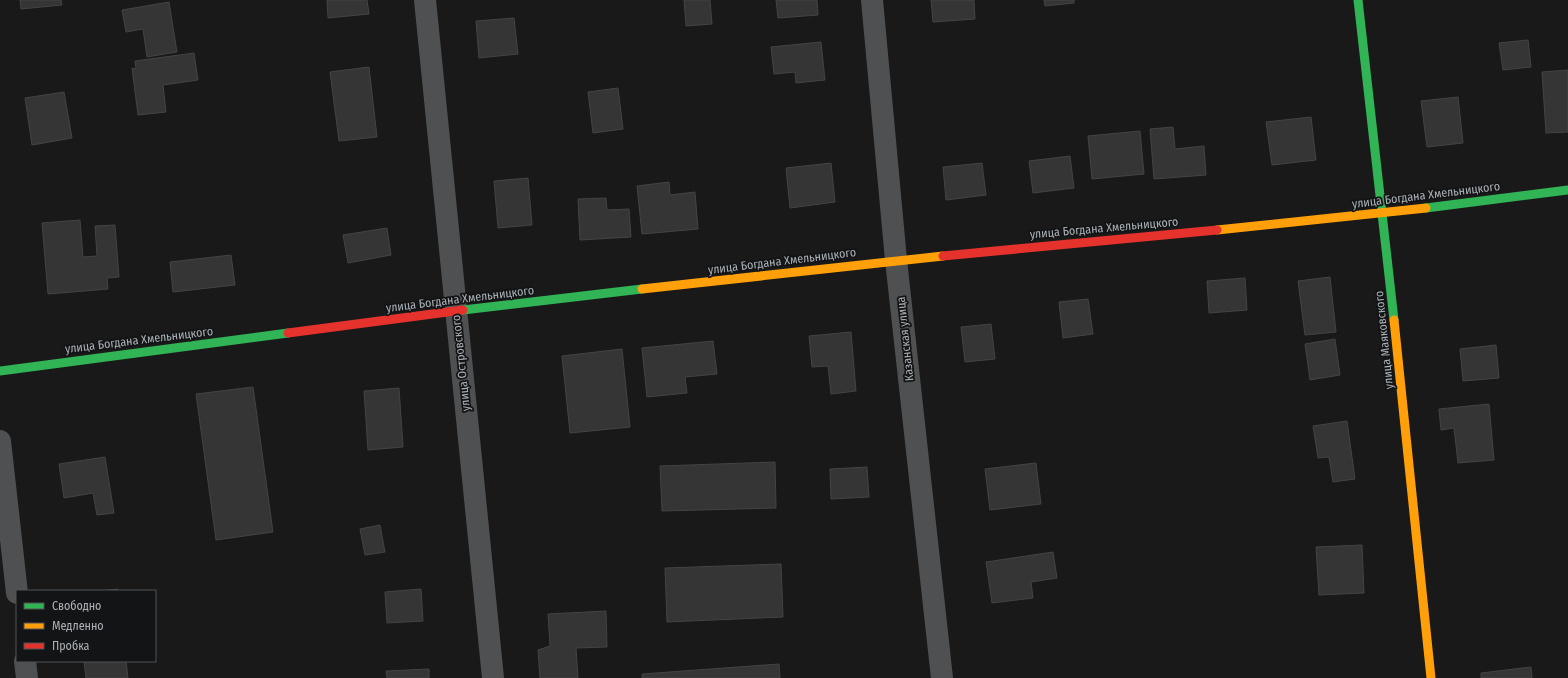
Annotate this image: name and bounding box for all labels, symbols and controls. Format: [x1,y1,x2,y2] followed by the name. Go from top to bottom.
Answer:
[1351,179,1501,211] street label: улица Богдана Хмельницкого
[1029,215,1179,241] street label: улица Богдана Хмельницкого
[707,245,857,277] street label: улица Богдана Хмельницкого
[385,283,535,315] street label: улица Богдана Хмельницкого
[1372,290,1396,390] street label: улица Маяковского
[894,296,916,382] street label: Казанская улица
[449,314,473,412] street label: улица Островского
[64,324,214,356] street label: улица Богдана Хмельницкого
[16,590,156,662] legend
[52,599,101,613] text: Свободно
[52,619,104,633] text: Медленно
[52,639,90,653] text: Пробка

